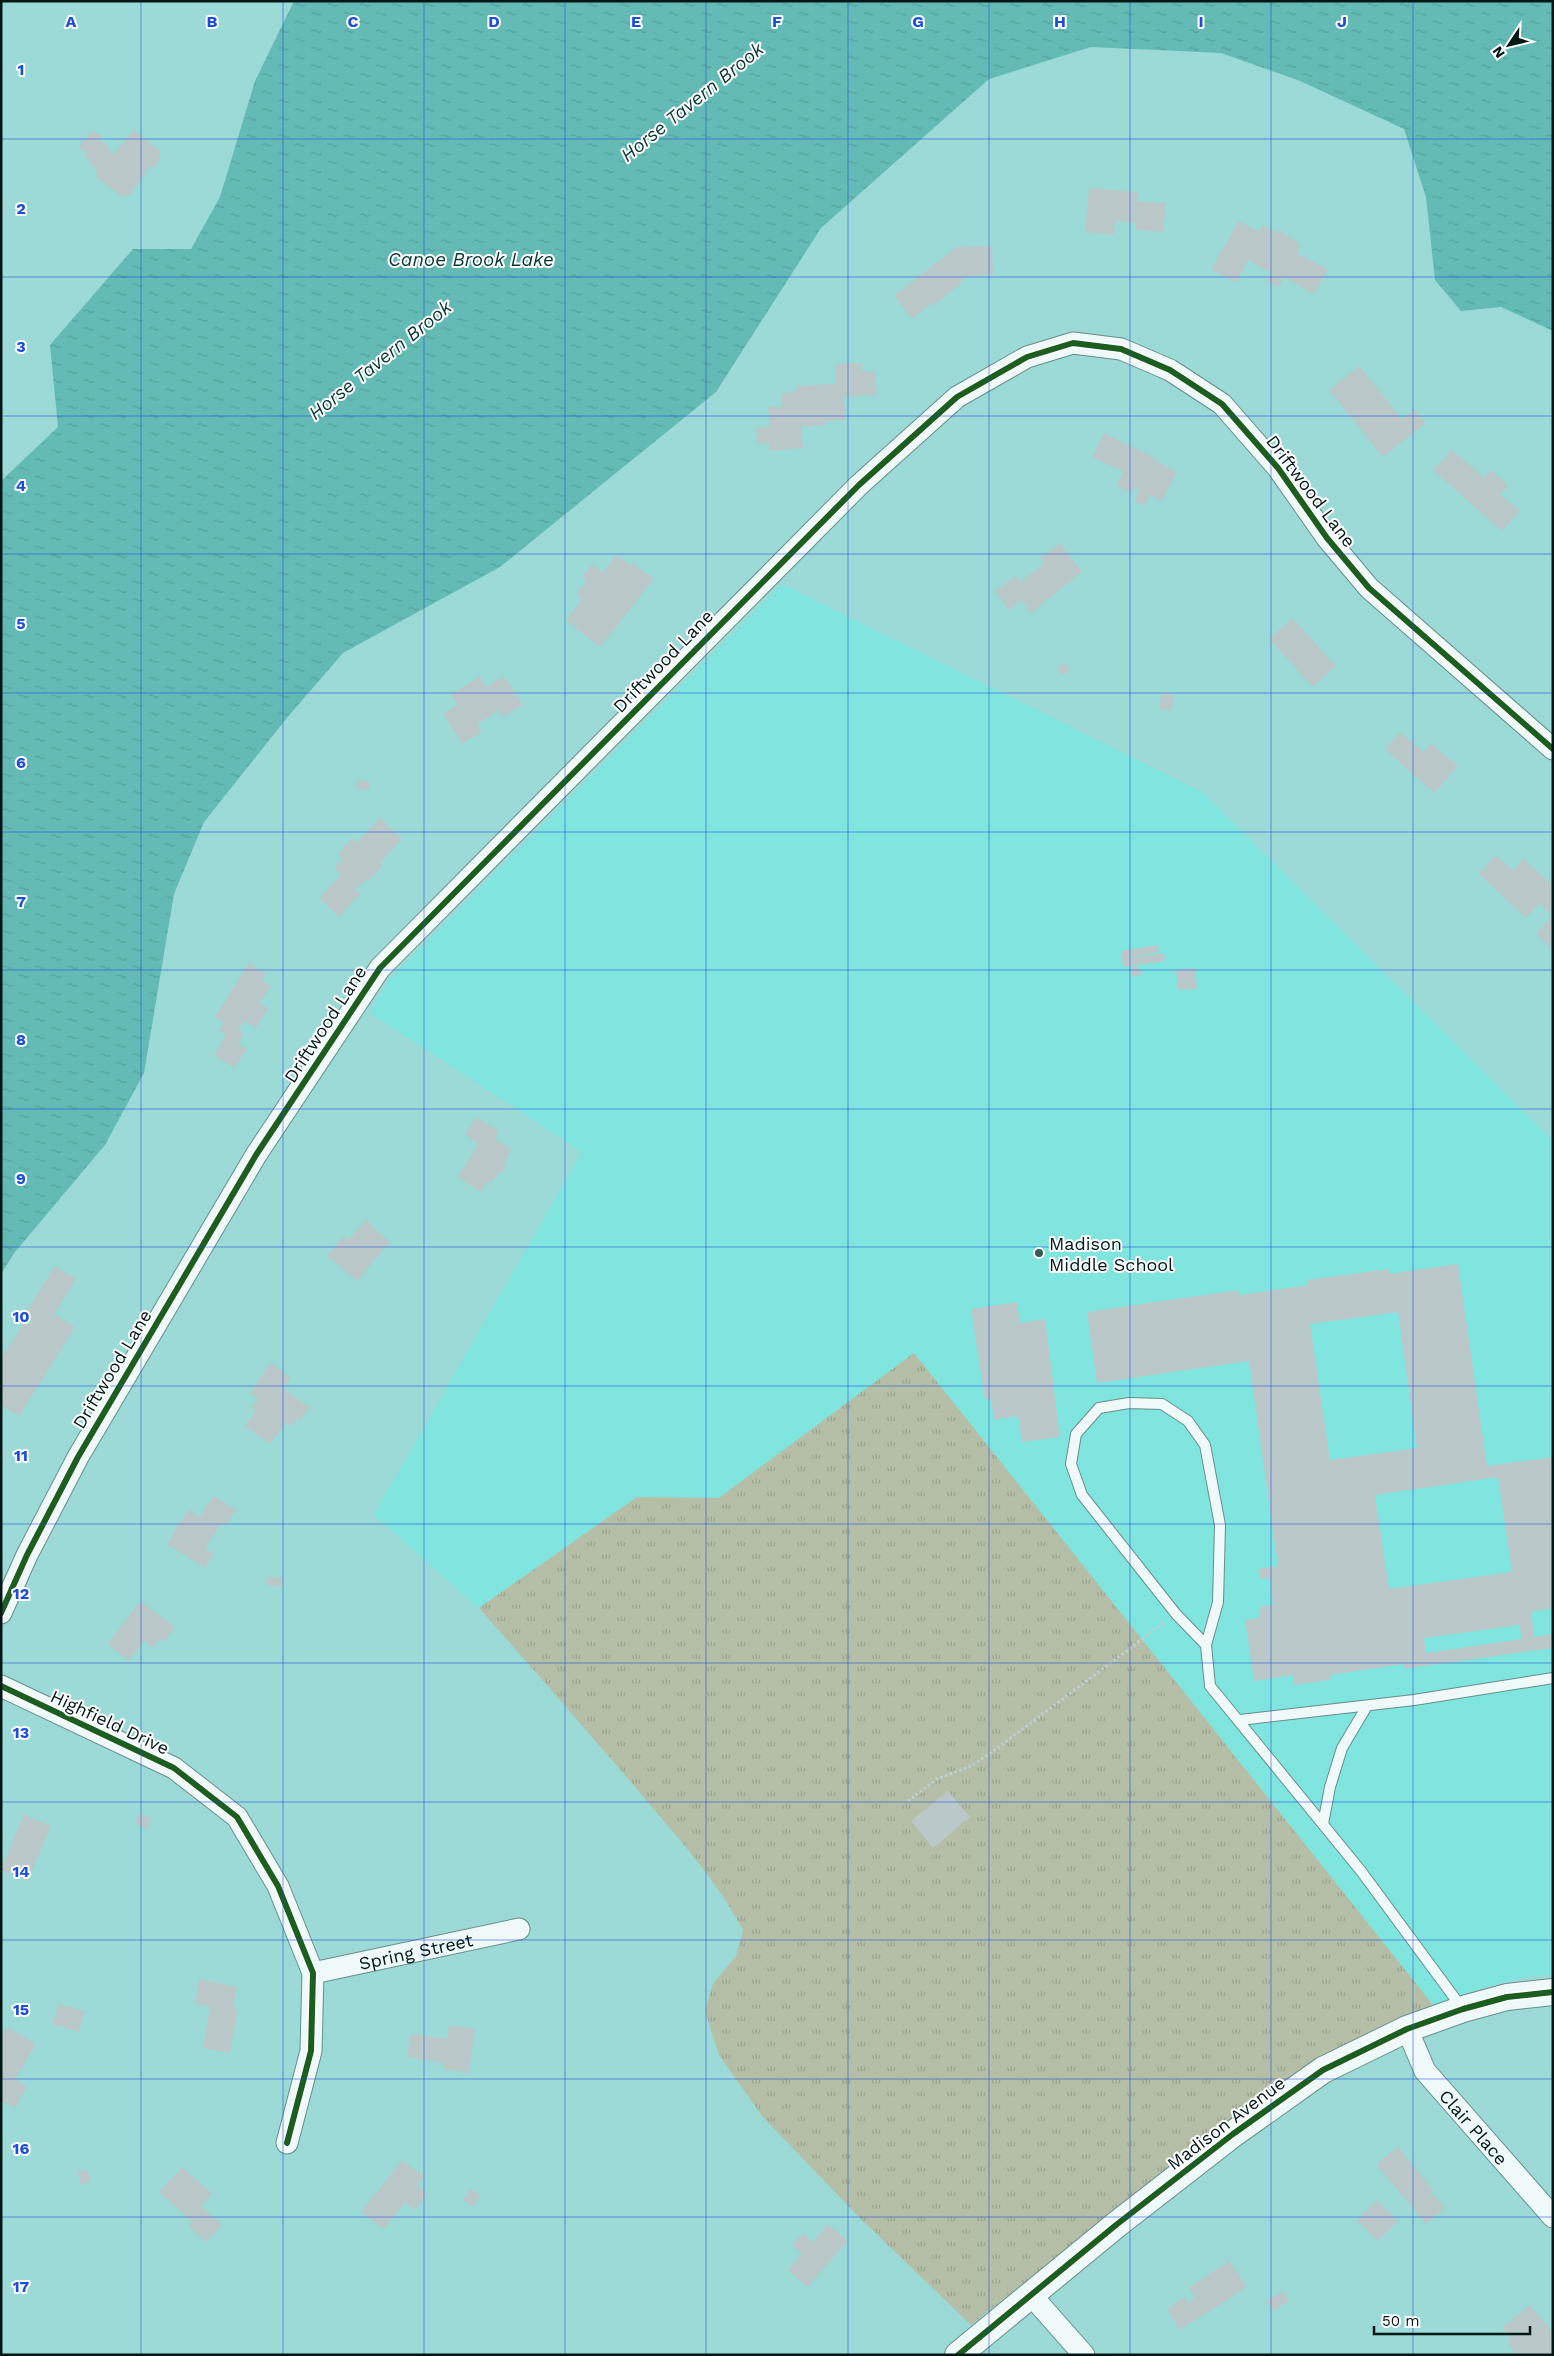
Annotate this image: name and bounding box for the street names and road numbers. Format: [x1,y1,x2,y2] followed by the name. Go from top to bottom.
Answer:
[1262,431,1360,551] street label: Driftwood Lane
[609,605,717,717] street label: Driftwood Lane
[279,962,371,1086] street label: Driftwood Lane
[68,1306,156,1432] street label: Driftwood Lane
[47,1685,173,1759] street label: Highfield Drive
[357,1929,475,1973] street label: Spring Street
[1163,2072,1289,2174] street label: Madison Avenue
[1435,2085,1513,2169] street label: Clair Place

